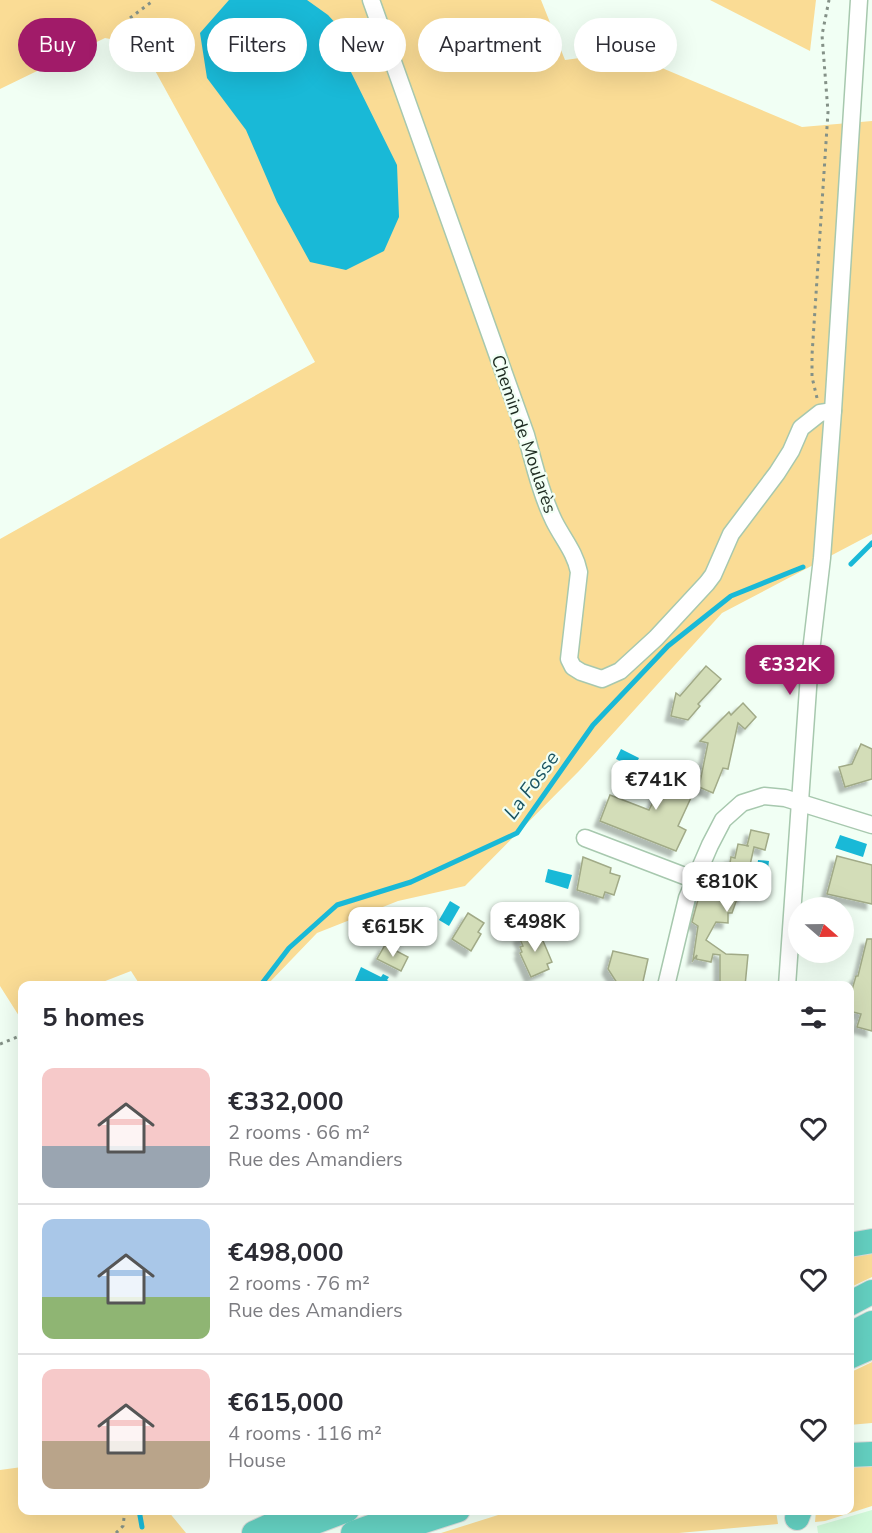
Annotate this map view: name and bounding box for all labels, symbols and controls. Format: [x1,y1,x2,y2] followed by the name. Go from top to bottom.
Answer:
[18,18,97,72] chip: Buy
[109,18,195,72] chip: Rent
[207,18,307,72] chip: Filters
[319,18,406,72] chip: New
[418,18,562,72] chip: Apartment
[574,18,677,72] chip: House
[486,352,562,516] street label: Chemin de Moularès
[748,645,832,696] pin: €332K
[759,651,821,678] text: €332K
[498,745,566,825] water label: La Fosse
[614,760,698,811] pin: €741K
[625,766,687,793] text: €741K
[685,862,769,913] pin: €810K
[696,868,758,895] text: €810K
[788,897,854,963] north arrow
[788,897,854,963] map controls
[493,902,577,953] pin: €498K
[351,907,435,958] pin: €615K
[504,908,566,935] text: €498K
[362,913,424,940] text: €615K
[42,1000,144,1035] text: 5 homes
[797,1001,830,1034] icon: filters
[228,1084,344,1119] text: €332,000
[90,1092,162,1164] icon: home
[797,1112,830,1145] icon: heart
[228,1119,370,1146] text: 2 rooms · 66 m²
[228,1146,403,1173] text: Rue des Amandiers
[228,1235,344,1270] text: €498,000
[90,1243,162,1315] icon: home
[797,1263,830,1296] icon: heart
[228,1270,370,1297] text: 2 rooms · 76 m²
[228,1297,403,1324] text: Rue des Amandiers
[228,1385,344,1420] text: €615,000
[90,1393,162,1465] icon: home
[797,1413,830,1446] icon: heart
[228,1420,382,1447] text: 4 rooms · 116 m²
[228,1447,286,1474] text: House

